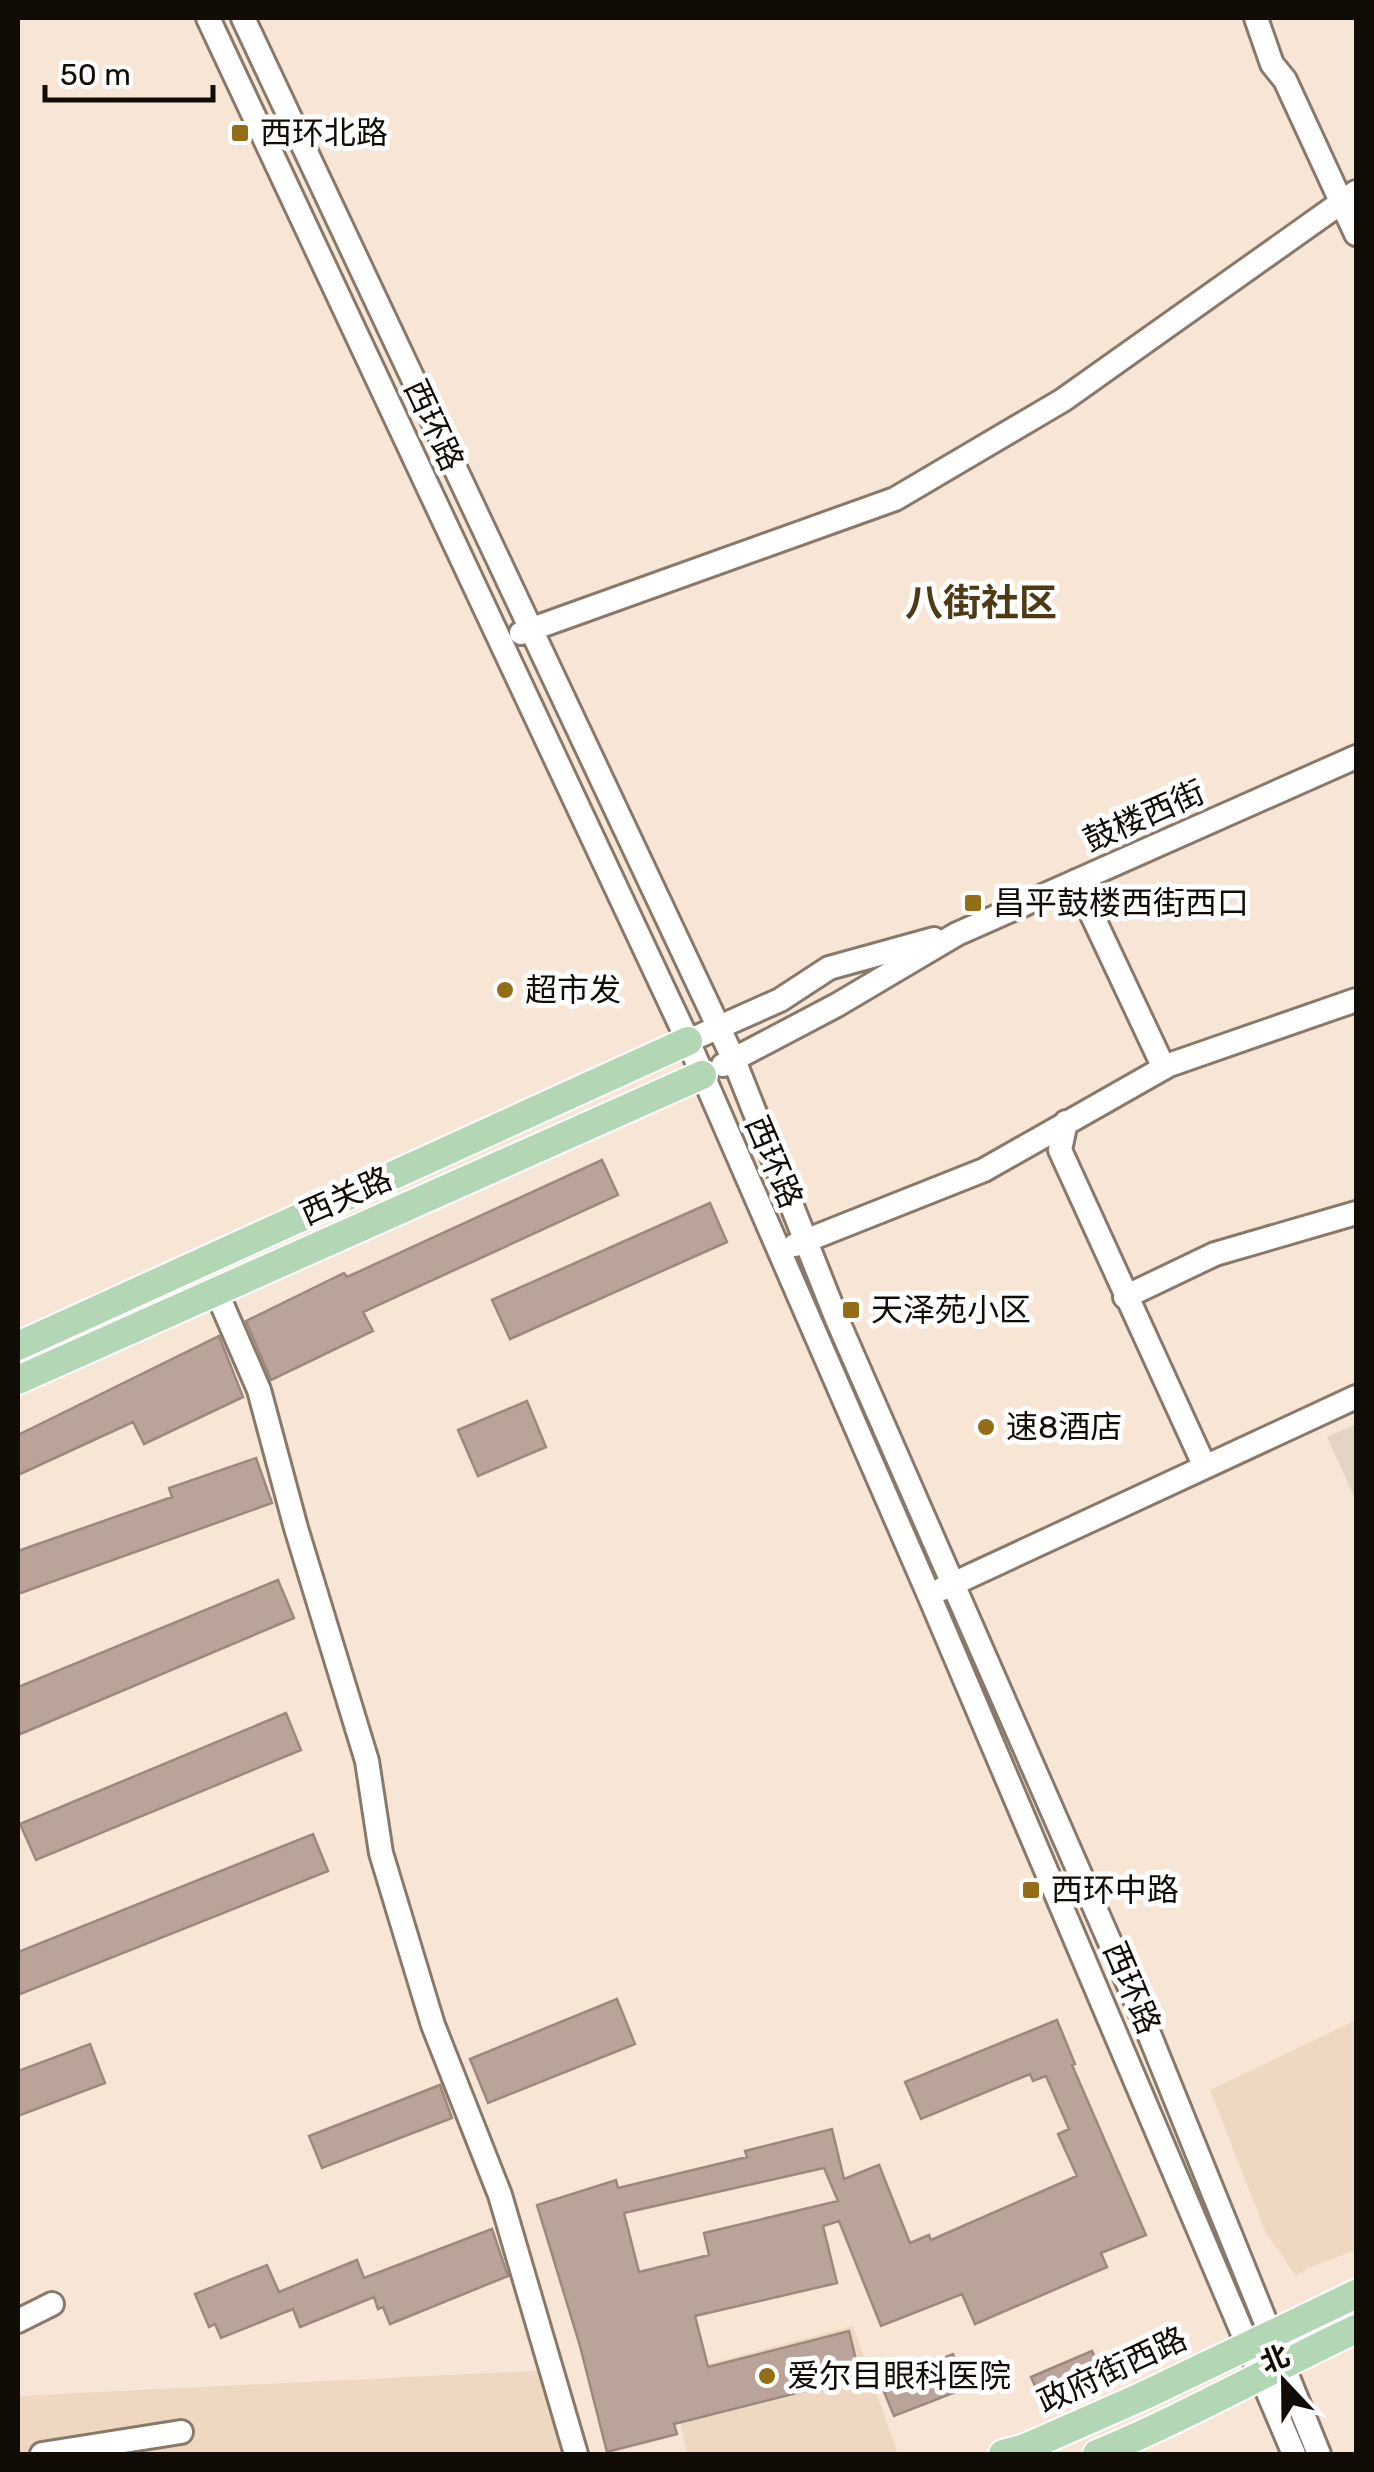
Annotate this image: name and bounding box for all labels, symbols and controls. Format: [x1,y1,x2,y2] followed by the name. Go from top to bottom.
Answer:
[45,40,212,102] scale bar
[60,57,131,93] text: 50 m
[260,114,388,152] place label: 西环北路
[229,122,251,144] marker: 西环北路
[396,373,472,477] street label: 西环路
[905,580,1057,626] district label: 八街社区
[1078,773,1210,859] street label: 鼓楼西街
[993,884,1249,922] place label: 昌平鼓楼西街西口
[962,892,984,914] marker: 昌平鼓楼西街西口
[525,971,621,1009] place label: 超市发
[494,979,516,1001] marker: 超市发
[738,1110,810,1214] street label: 西环路
[294,1159,398,1233] street label: 西关路
[871,1291,1031,1329] place label: 天泽苑小区
[840,1299,862,1321] marker: 天泽苑小区
[1006,1408,1122,1446] place label: 速8酒店
[975,1416,997,1438] marker: 速8酒店
[1051,1871,1179,1909] place label: 西环中路
[1020,1879,1042,1901] marker: 西环中路
[1096,1936,1168,2040] street label: 西环路
[1031,2319,1193,2421] street label: 政府街西路
[1234,2332,1334,2432] north arrow
[1256,2339,1294,2380] text: 北
[787,2357,1011,2395] place label: 爱尔目眼科医院
[756,2365,778,2387] marker: 爱尔目眼科医院

